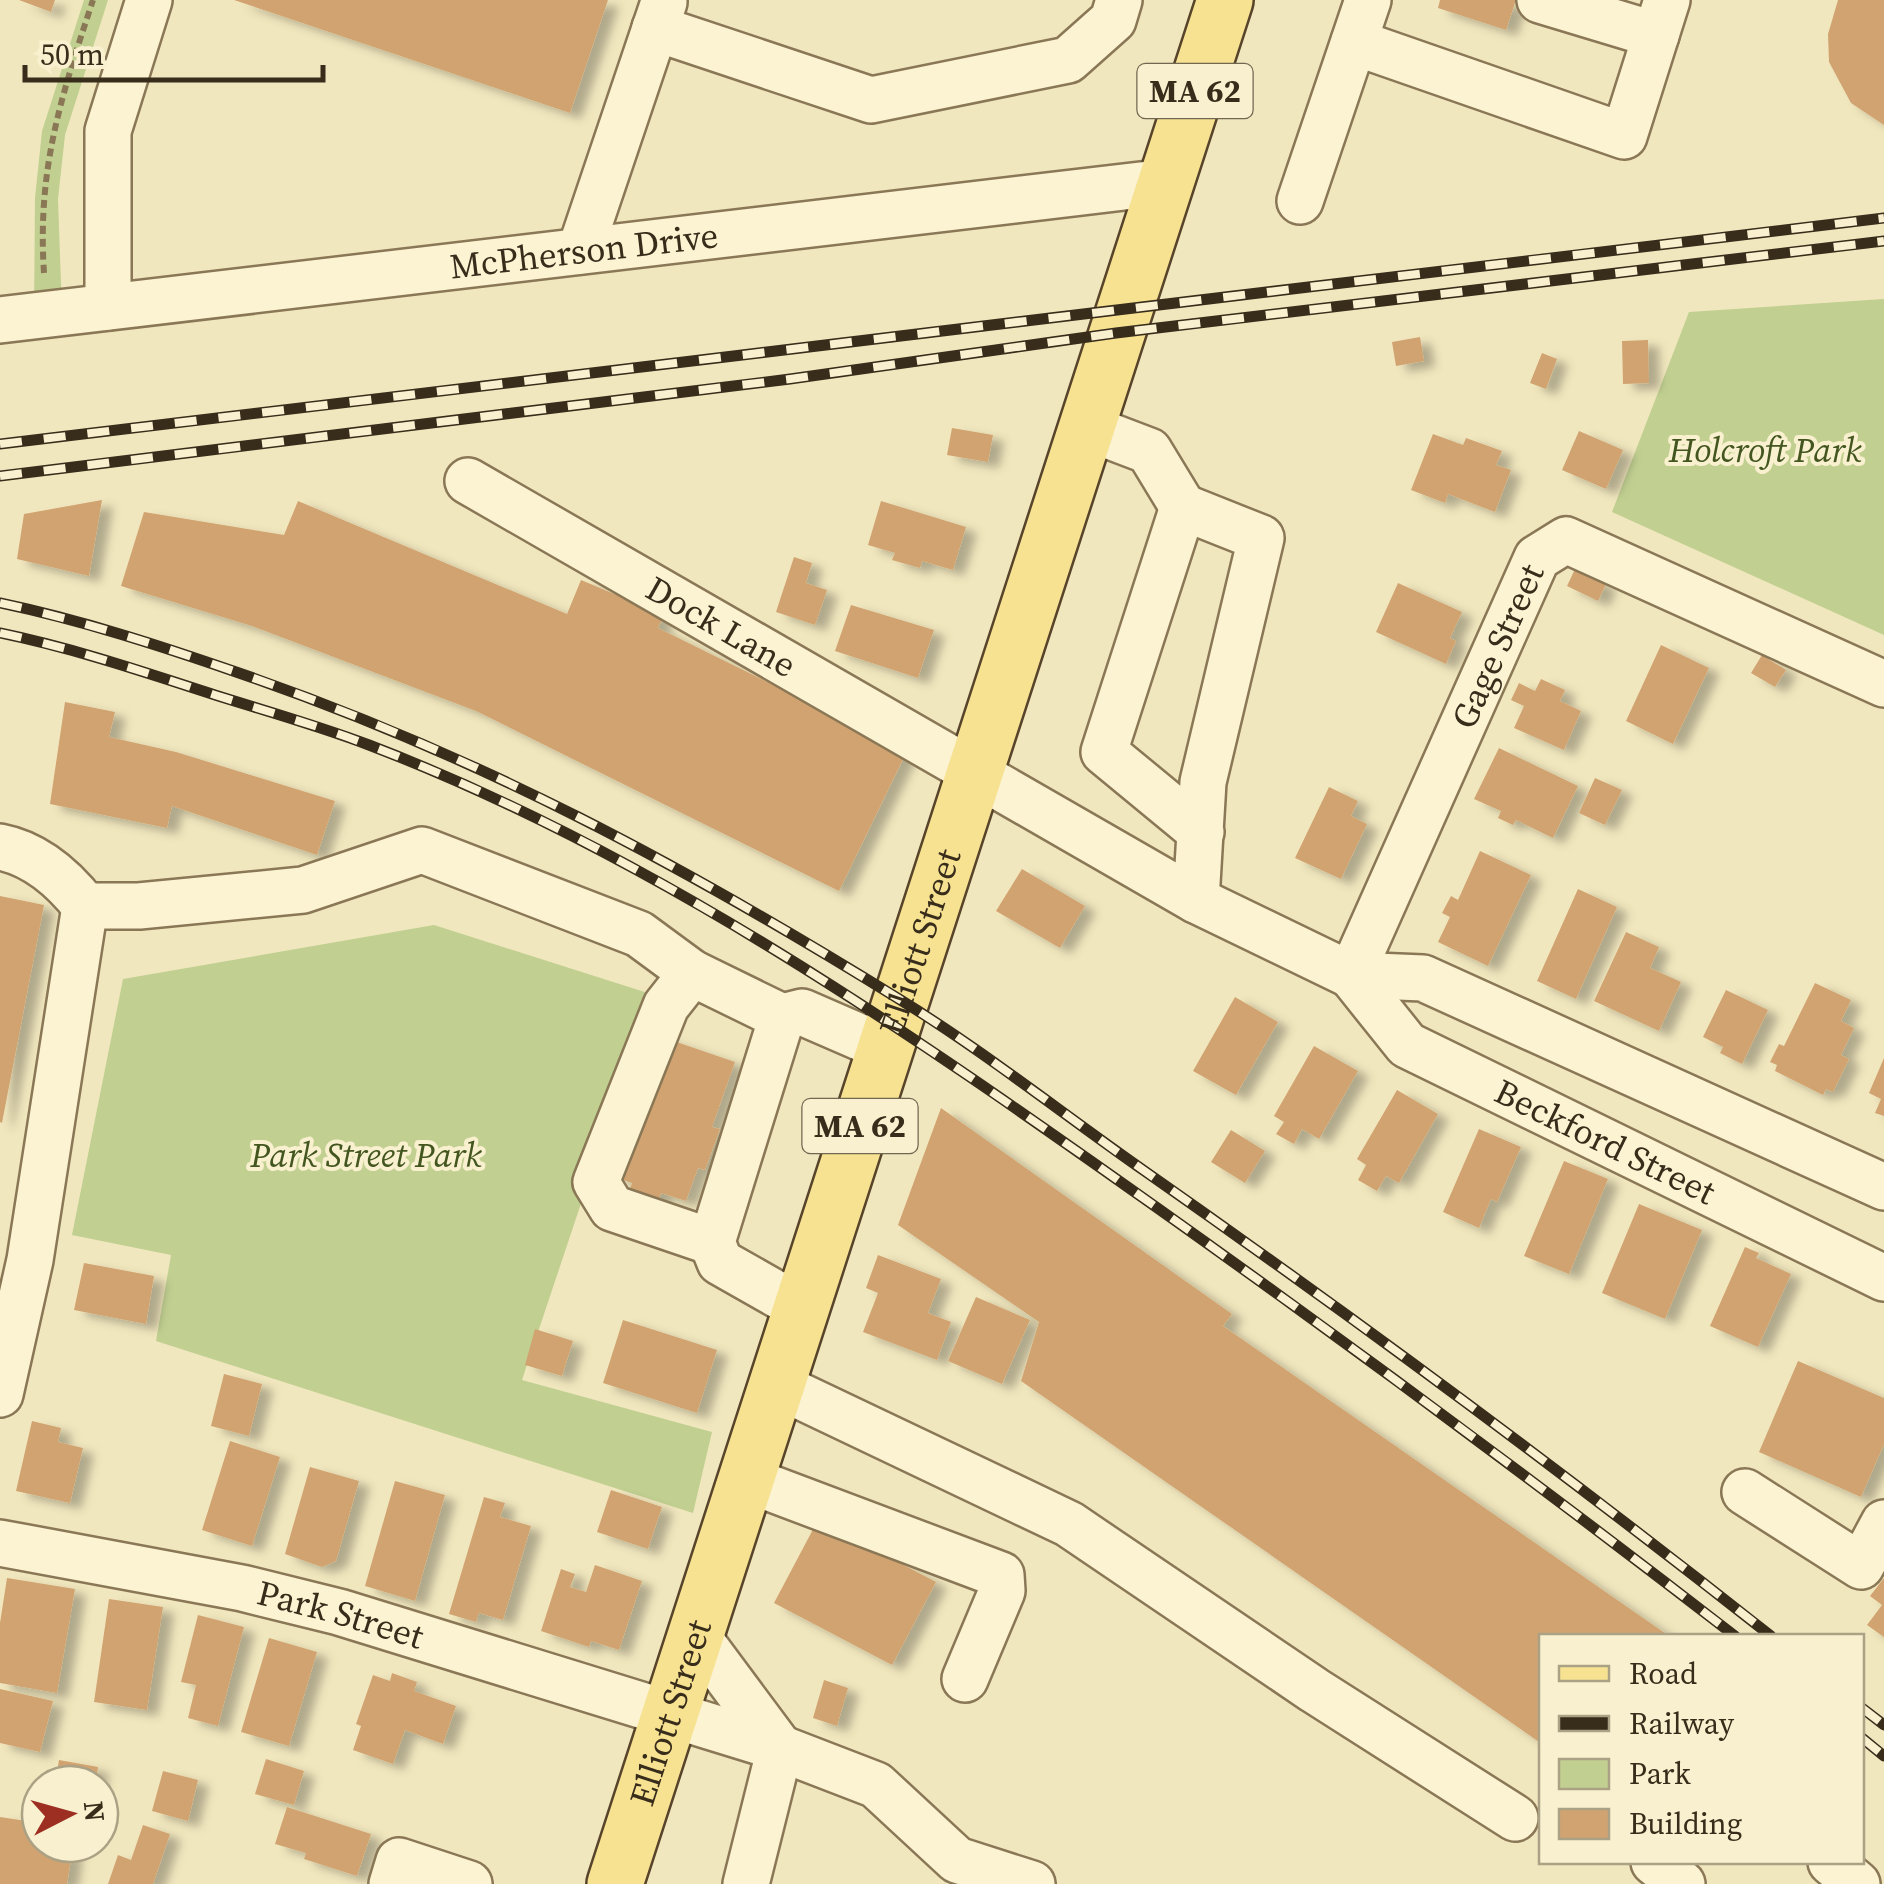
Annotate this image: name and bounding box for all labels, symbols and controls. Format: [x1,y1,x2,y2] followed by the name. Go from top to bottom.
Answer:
[25,20,322,82] scale bar
[40,34,104,75] text: 50 m
[1138,64,1252,118] road number: MA 62
[447,211,721,291] street label: McPherson Drive
[1668,426,1862,474] park label: Holcroft Park
[1440,556,1556,736] street label: Gage Street
[637,565,805,689] street label: Dock Lane
[867,842,973,1041] street label: Elliott Street
[1487,1068,1724,1216] street label: Beckford Street
[802,1099,918,1153] road number: MA 62
[249,1131,482,1179] park label: Park Street Park
[252,1569,430,1661] street label: Park Street
[618,1613,723,1812] street label: Elliott Street
[1539,1634,1864,1864] legend
[1629,1653,1697,1694] text: Road
[1629,1703,1735,1744] text: Railway
[1629,1753,1691,1794] text: Park
[20,1764,120,1864] north arrow
[75,1799,115,1824] text: N
[1629,1803,1742,1844] text: Building

